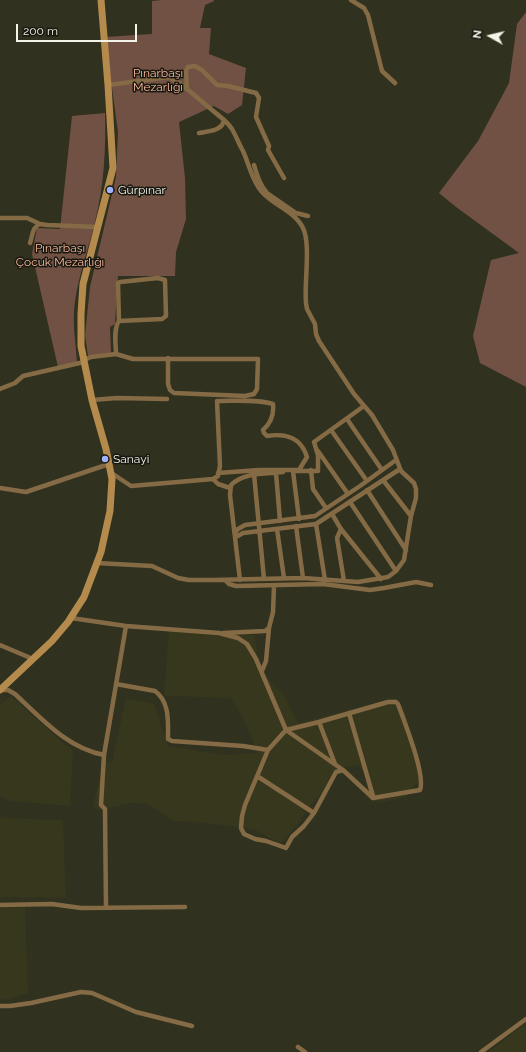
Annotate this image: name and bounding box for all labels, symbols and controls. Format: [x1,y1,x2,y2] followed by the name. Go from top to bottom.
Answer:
[18,16,139,42] scale bar
[470,16,510,56] north arrow
[23,24,58,38] text: 200 m
[471,29,485,39] text: N
[133,66,183,94] park label: Pınarbaşı Mezarlığı
[118,183,166,197] place label: Gürpınar
[105,185,115,195] marker: Gürpınar
[16,241,104,269] park label: Pınarbaşı Çocuk Mezarlığı
[113,452,149,466] place label: Sanayi
[100,454,110,464] marker: Sanayi

